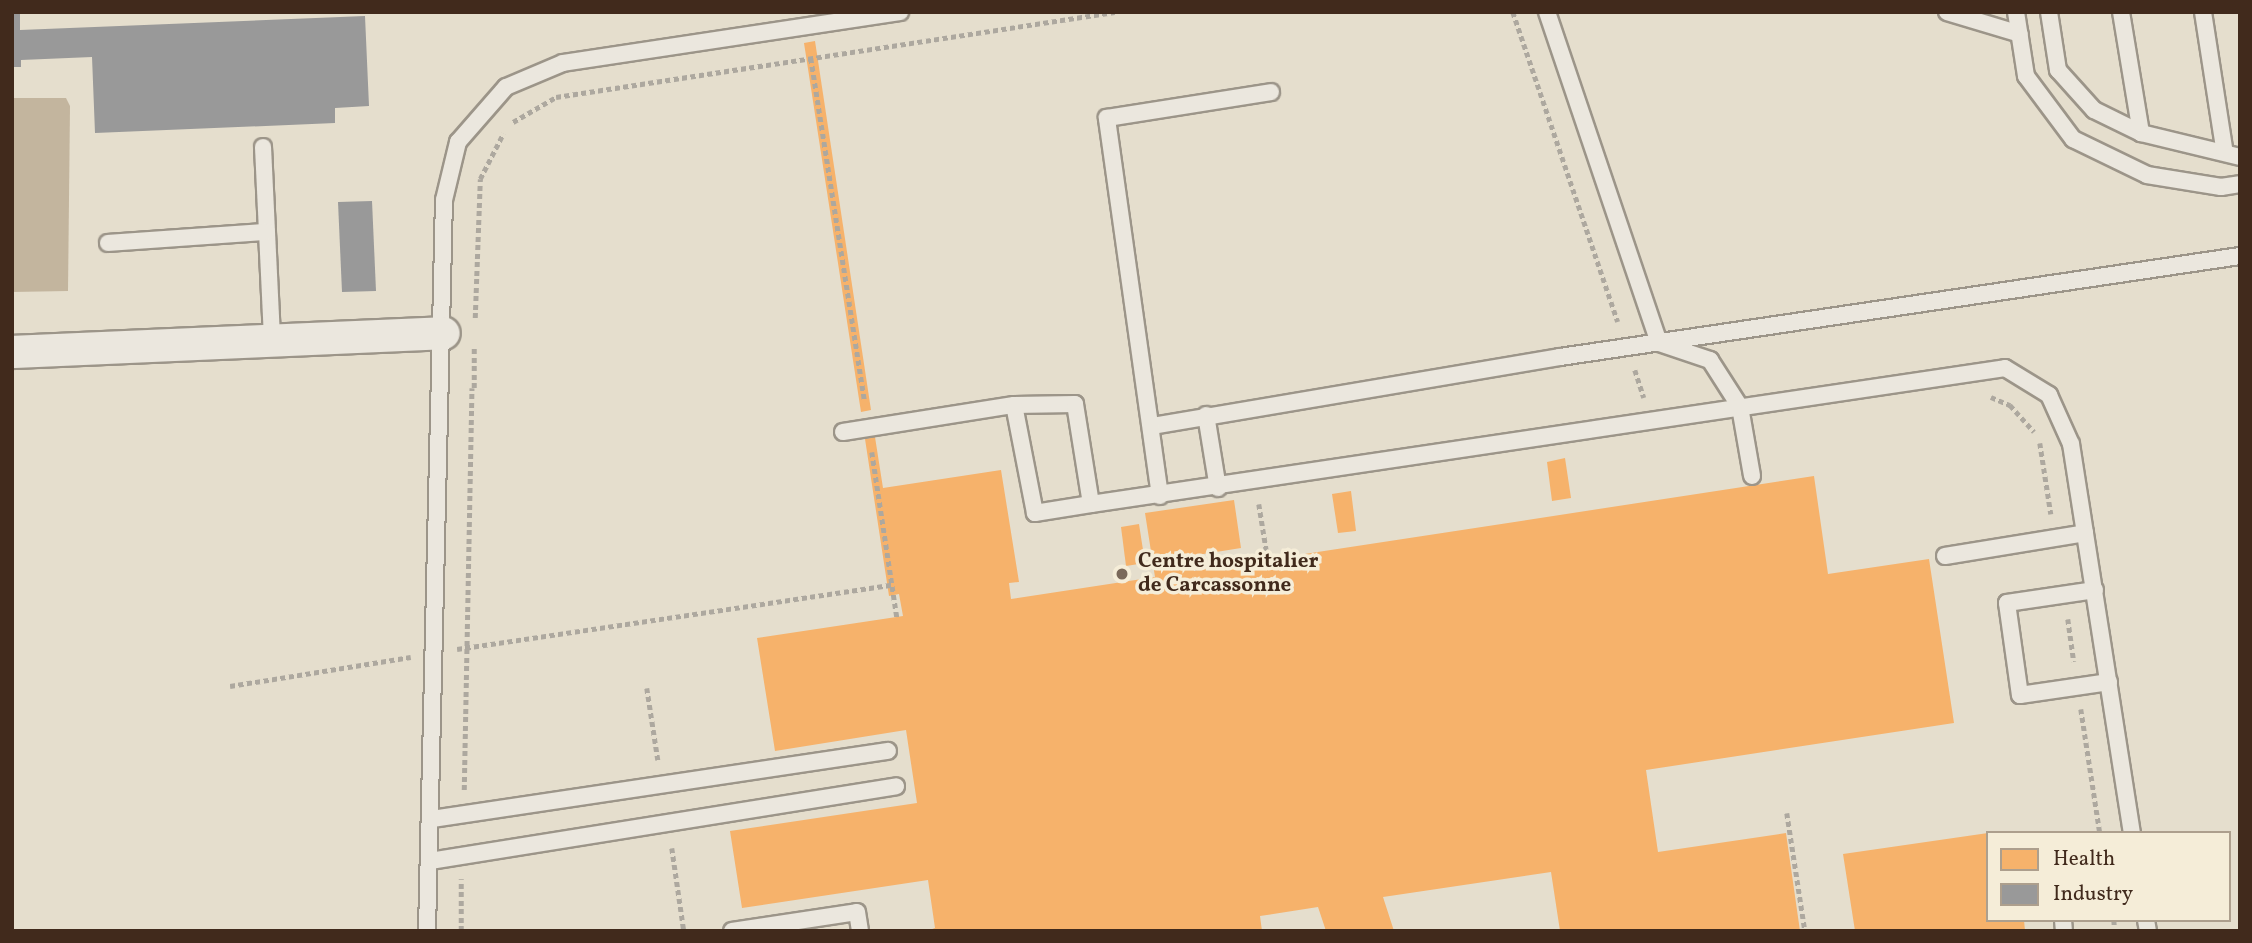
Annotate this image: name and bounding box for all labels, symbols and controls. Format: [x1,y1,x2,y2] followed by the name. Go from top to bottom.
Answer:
[1138,549,1318,599] place label: Centre hospitalier de Carcassonne
[1112,564,1132,584] marker: Centre hospitalier de Carcassonne
[1986,831,2231,922] legend
[2053,845,2115,874] text: Health
[2053,880,2133,909] text: Industry

